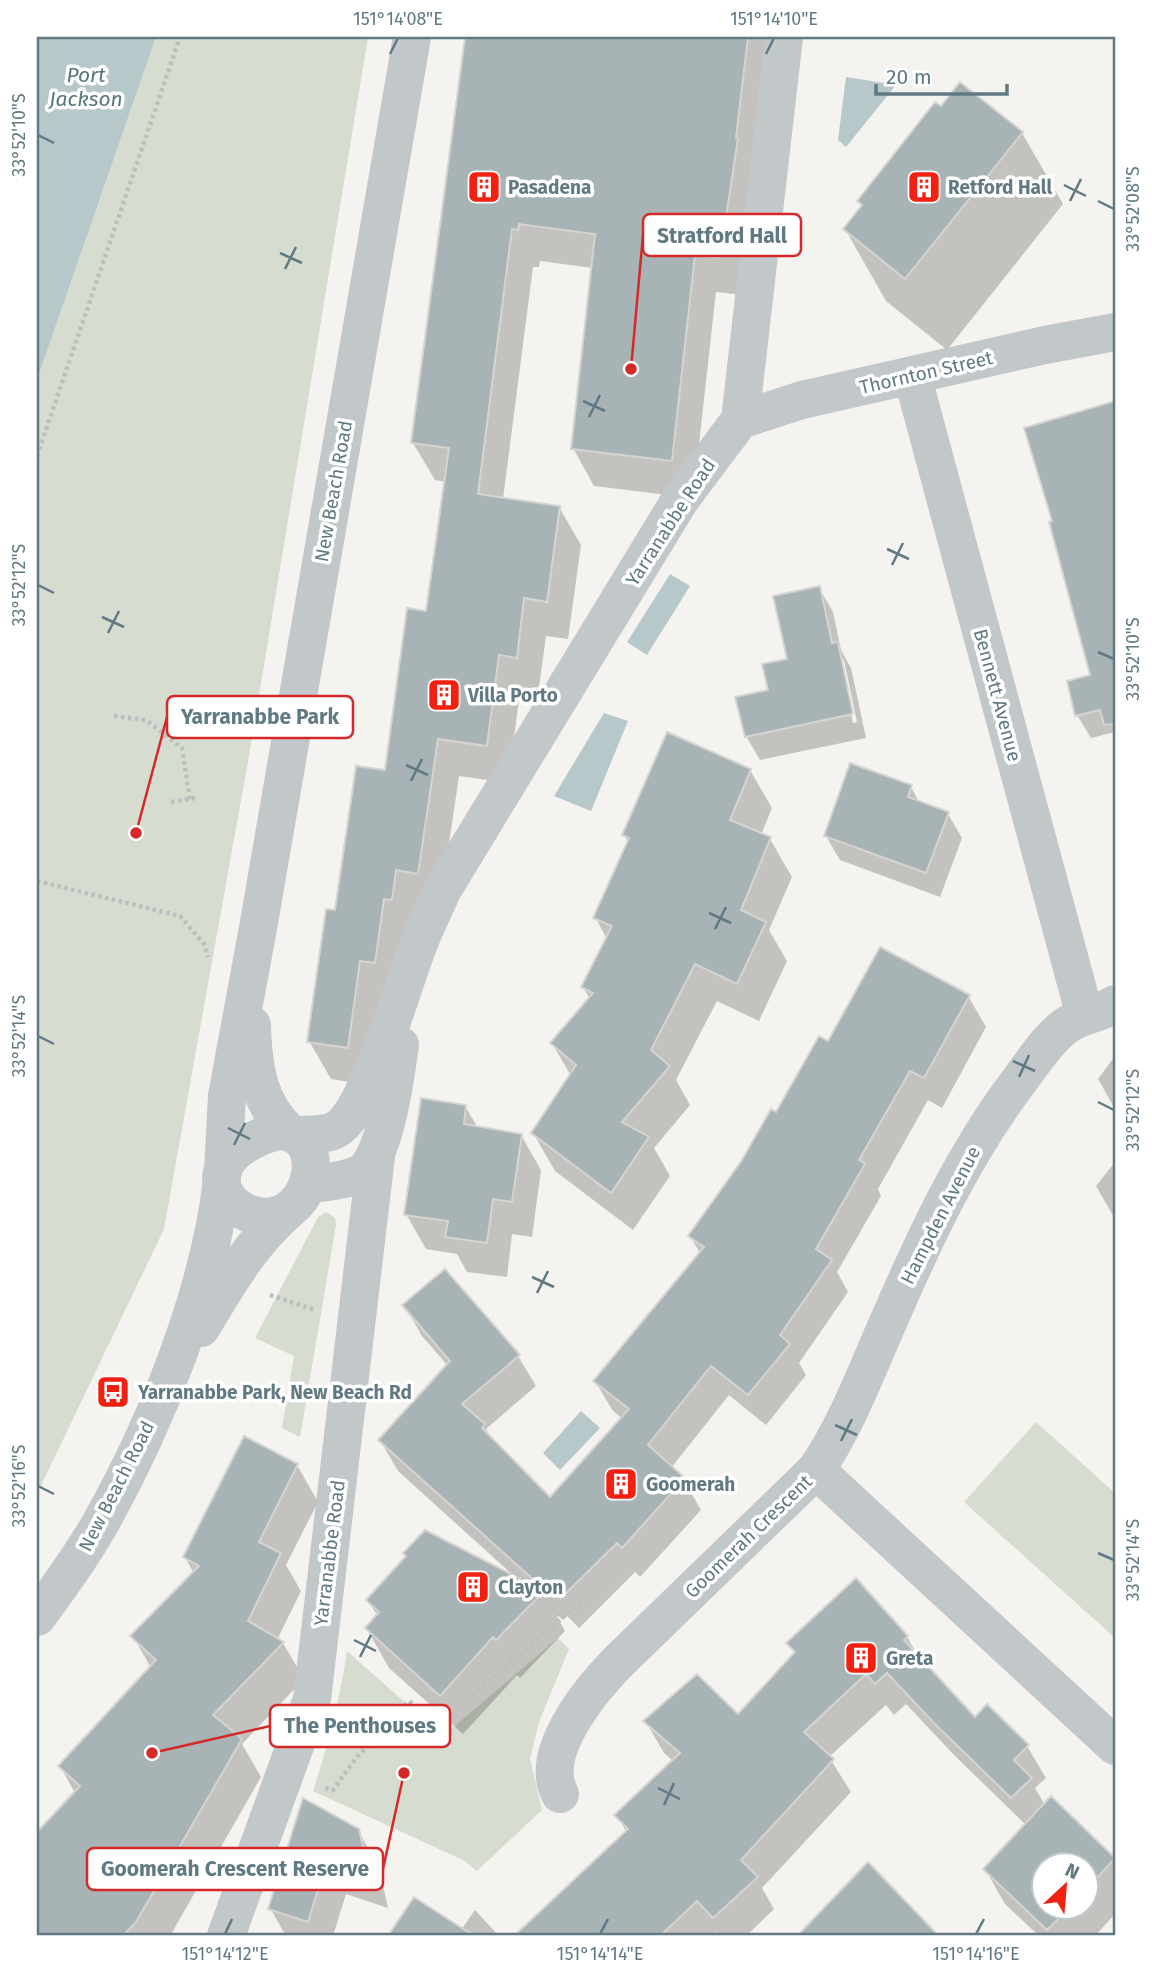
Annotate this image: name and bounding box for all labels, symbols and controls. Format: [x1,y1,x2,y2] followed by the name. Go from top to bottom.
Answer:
[353,8,443,30] text: 151°14'08"E
[730,8,818,30] text: 151°14'10"E
[876,52,1007,96] scale bar
[48,62,123,112] water label: Port Jackson
[886,64,932,90] text: 20 m
[8,93,30,177] text: 33°52'10"S
[1122,166,1144,252] text: 33°52'08"S
[465,168,503,206] building icon: Pasadena
[905,168,943,206] building icon: Retford Hall
[508,176,591,199] place label: Pasadena
[948,176,1052,199] place label: Retford Hall
[643,214,801,256] callout: Stratford Hall
[657,223,788,249] text: Stratford Hall
[857,346,995,399] street label: Thornton Street
[310,419,357,564] street label: New Beach Road
[621,454,720,590] street label: Yarranabbe Road
[8,543,30,626] text: 33°52'12"S
[1122,617,1144,701] text: 33°52'10"S
[969,626,1026,764] street label: Bennett Avenue
[425,676,463,714] building icon: Villa Porto
[467,684,558,707] place label: Villa Porto
[167,696,353,738] callout: Yarranabbe Park
[180,704,339,730] text: Yarranabbe Park
[8,995,30,1077] text: 33°52'14"S
[1122,1068,1144,1151] text: 33°52'12"S
[896,1142,985,1288] street label: Hampden Avenue
[94,1373,132,1411] bus stop icon: Yarranabbe Park, New Beach Rd
[137,1381,412,1404] place label: Yarranabbe Park, New Beach Rd
[74,1417,159,1555] street label: New Beach Road
[8,1444,30,1528] text: 33°52'16"S
[602,1465,640,1503] building icon: Goomerah
[680,1470,817,1603] street label: Goomerah Crescent
[646,1473,735,1496] place label: Goomerah
[309,1479,350,1627] street label: Yarranabbe Road
[1122,1519,1144,1601] text: 33°52'14"S
[454,1568,492,1606] building icon: Clayton
[498,1576,563,1599] place label: Clayton
[842,1639,880,1677] building icon: Greta
[886,1647,933,1670] place label: Greta
[270,1705,450,1747] callout: The Penthouses
[284,1713,436,1739] text: The Penthouses
[87,1848,383,1890] callout: Goomerah Crescent Reserve
[1030,1850,1100,1920] north arrow
[101,1856,369,1882] text: Goomerah Crescent Reserve
[1062,1858,1083,1884] text: N
[181,1943,269,1965] text: 151°14'12"E
[557,1943,643,1965] text: 151°14'14"E
[932,1943,1020,1965] text: 151°14'16"E

